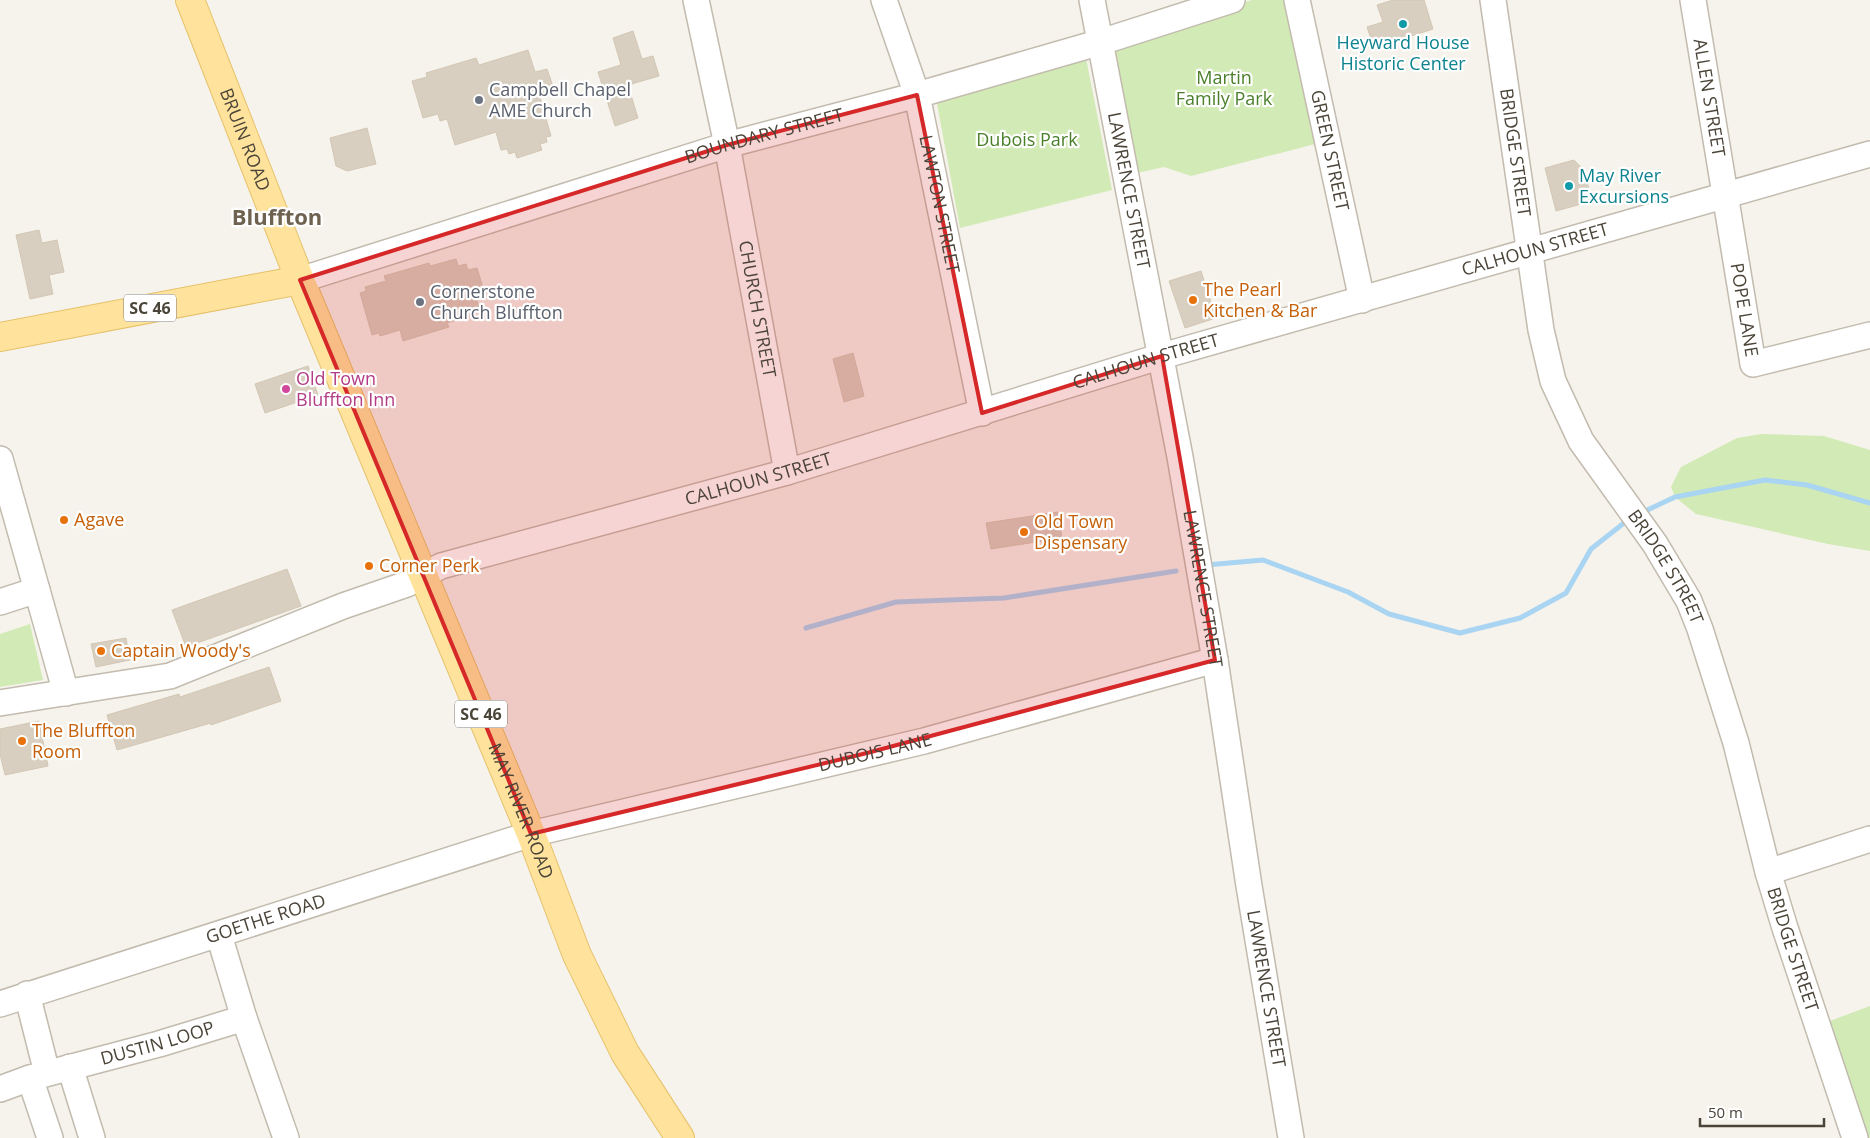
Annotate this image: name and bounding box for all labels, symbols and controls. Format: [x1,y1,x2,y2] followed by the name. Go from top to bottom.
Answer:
[1397,18,1409,30] marker: Heyward House Historic Center
[1336,30,1470,75] place label: Heyward House Historic Center
[1689,37,1732,158] street label: ALLEN STREET
[1176,65,1273,110] park label: Martin Family Park
[489,77,631,122] place label: Campbell Chapel AME Church
[215,84,277,194] street label: BRUIN ROAD
[1495,86,1537,218] street label: BRIDGE STREET
[1306,87,1355,213] street label: GREEN STREET
[473,94,485,106] marker: Campbell Chapel AME Church
[682,102,846,169] street label: BOUNDARY STREET
[1103,110,1156,271] street label: LAWRENCE STREET
[976,127,1078,151] park label: Dubois Park
[914,133,966,275] street label: LAWTON STREET
[1579,163,1669,208] place label: May River Excursions
[1563,180,1575,192] marker: May River Excursions
[232,201,322,231] district label: Bluffton
[1459,216,1611,281] street label: CALHOUN STREET
[734,238,782,379] street label: CHURCH STREET
[1726,261,1765,358] street label: POPE LANE
[1203,277,1318,322] place label: The Pearl Kitchen & Bar
[430,279,563,324] place label: Cornerstone Church Bluffton
[124,294,176,322] road number: SC 46
[1187,294,1199,306] marker: The Pearl Kitchen & Bar
[414,296,426,308] marker: Cornerstone Church Bluffton
[1069,327,1222,394] street label: CALHOUN STREET
[296,366,395,411] place label: Old Town Bluffton Inn
[280,383,292,395] marker: Old Town Bluffton Inn
[682,446,835,510] street label: CALHOUN STREET
[1623,504,1710,627] street label: BRIDGE STREET
[74,507,124,531] place label: Agave
[1178,508,1229,669] street label: LAWRENCE STREET
[1034,509,1128,554] place label: Old Town Dispensary
[58,514,70,526] marker: Agave
[1018,526,1030,538] marker: Old Town Dispensary
[379,553,480,577] place label: Corner Perk
[363,560,375,572] marker: Corner Perk
[111,638,251,662] place label: Captain Woody's
[95,645,107,657] marker: Captain Woody's
[455,701,507,728] road number: SC 46
[32,718,135,763] place label: The Bluffton Room
[816,726,934,777] street label: DUBOIS LANE
[16,735,28,747] marker: The Bluffton Room
[483,739,560,882] street label: MAY RIVER ROAD
[1762,884,1825,1014] street label: BRIDGE STREET
[202,888,328,948] street label: GOETHE ROAD
[1242,908,1292,1069] street label: LAWRENCE STREET
[98,1015,217,1070] street label: DUSTIN LOOP
[1700,1096,1824,1128] scale bar
[1708,1102,1743,1122] text: 50 m

